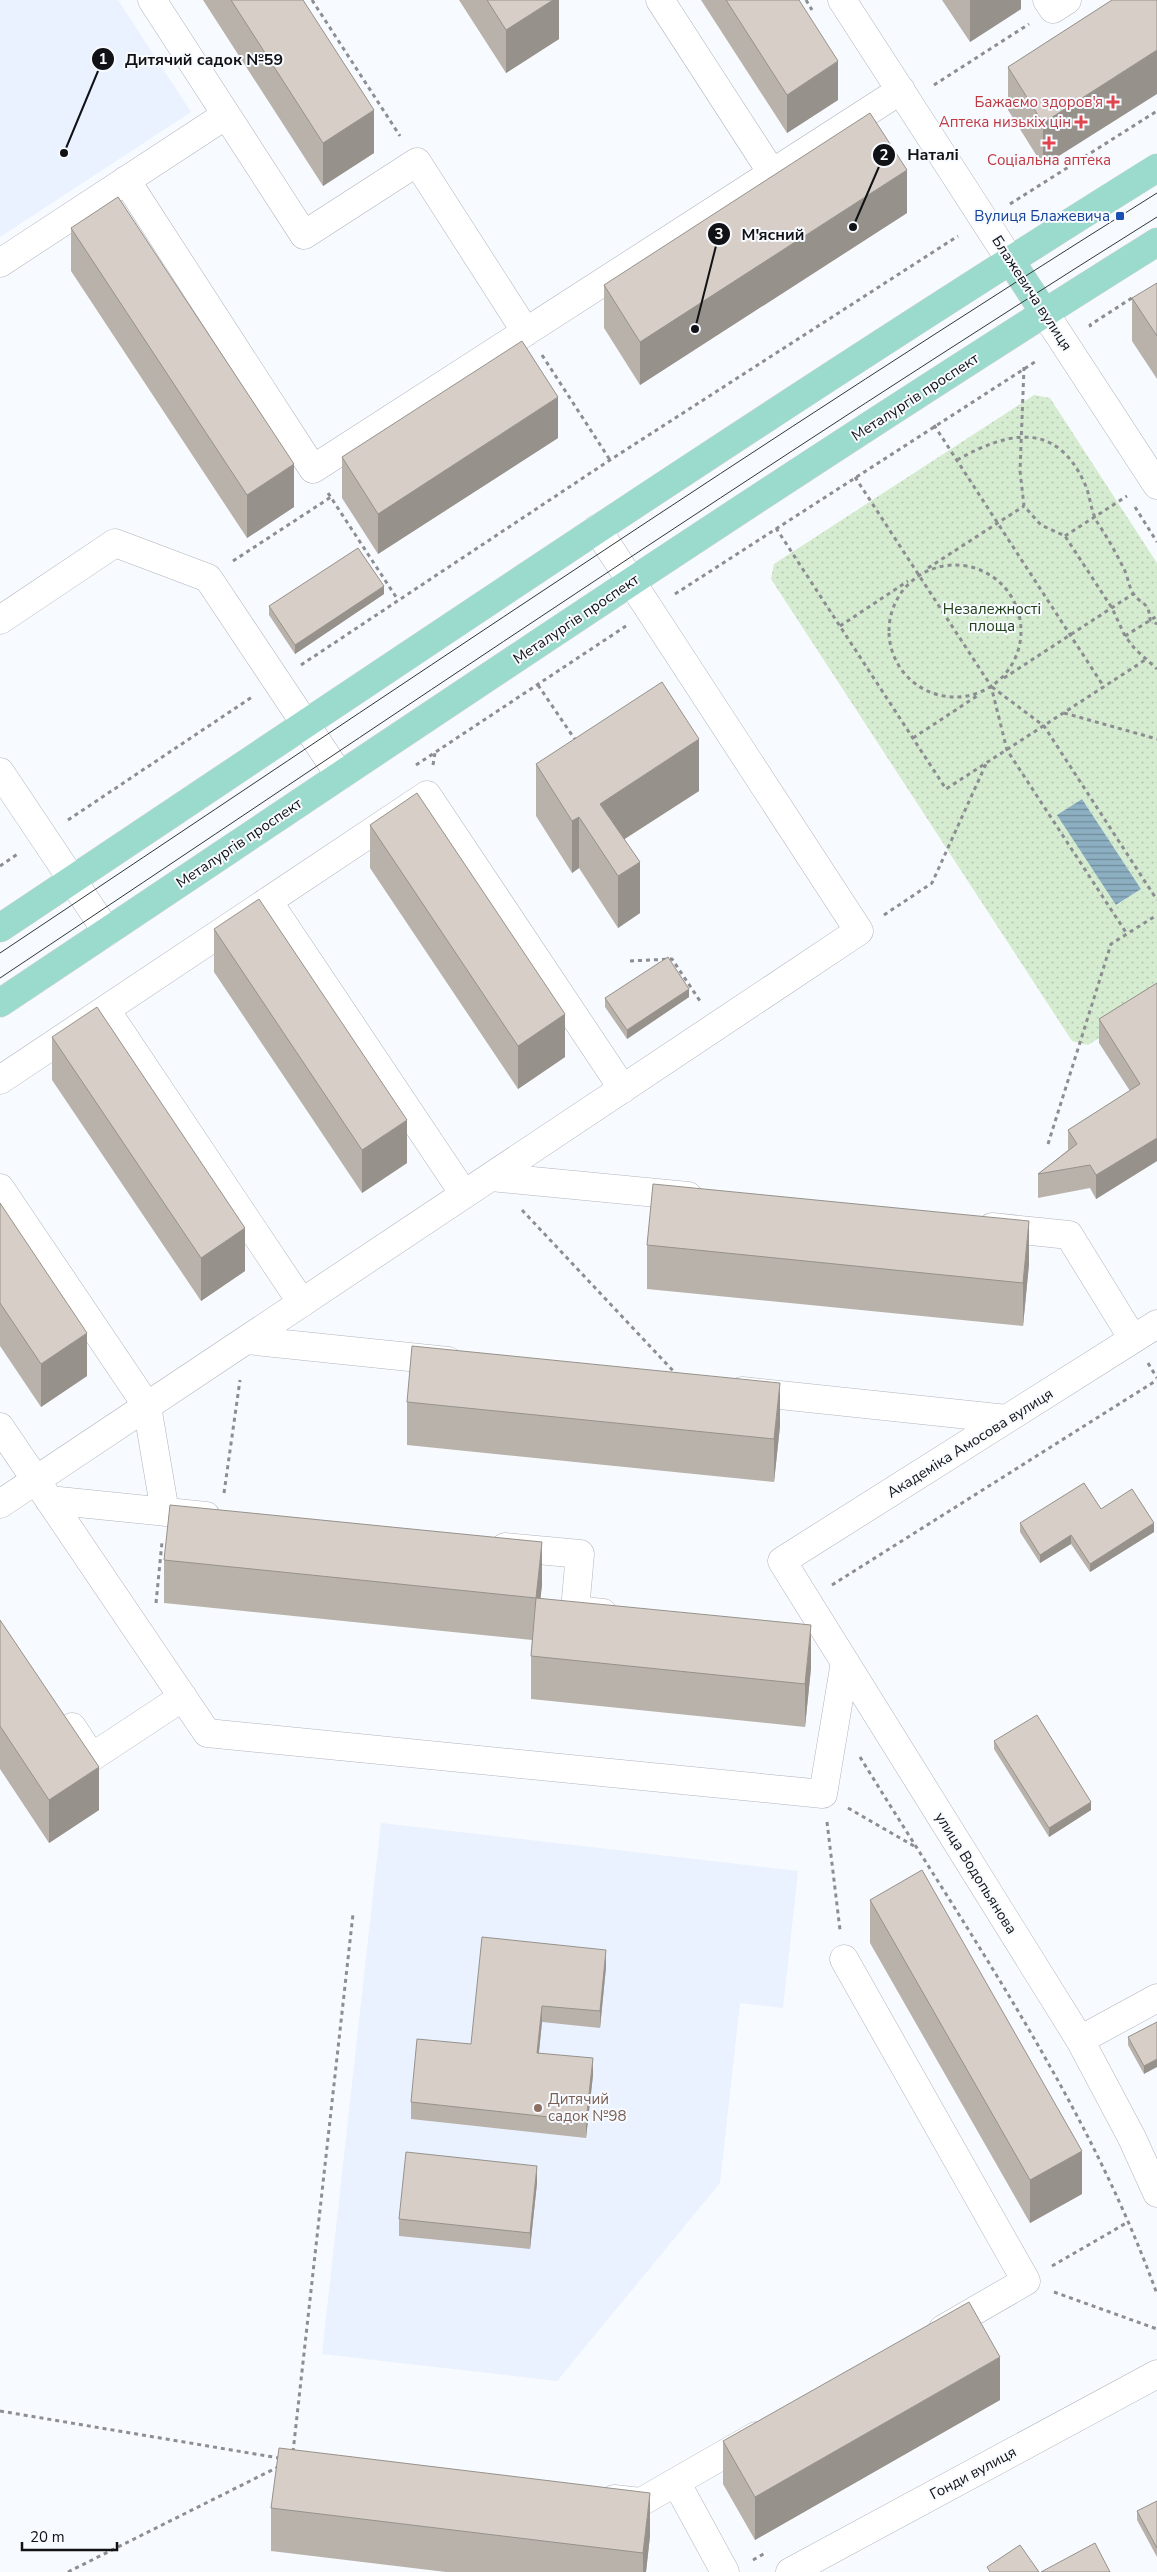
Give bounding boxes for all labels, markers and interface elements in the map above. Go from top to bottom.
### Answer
callout: Дитячий садок №59 [90,44,293,75]
text: 1 [98,49,108,69]
text: Дитячий садок №59 [125,49,283,71]
place label: Бажаємо здоров'я [974,92,1103,112]
marker: Бажаємо здоров'я [1107,96,1119,108]
place label: Аптека низькіх цін [939,112,1071,132]
marker: Аптека низькіх цін [1075,116,1087,128]
marker: Соціальна аптека [1043,137,1055,149]
callout: Наталі [872,139,968,170]
text: Наталі [907,144,959,166]
text: 2 [879,145,889,165]
place label: Соціальна аптека [987,150,1111,170]
place label: Вулиця Блажевича [974,206,1110,226]
marker: Вулиця Блажевича [1114,210,1126,222]
callout: М'ясний [707,219,814,250]
text: 3 [714,224,724,244]
text: М'ясний [742,224,804,246]
street label: Блажевича вулиця [987,231,1077,355]
street label: Металургів проспект [848,348,983,446]
street label: Металургів проспект [509,569,643,669]
park label: Незалежності площа [943,599,1041,636]
street label: Металургів проспект [172,793,306,893]
street label: Академіка Амосова вулиця [883,1384,1057,1502]
street label: улица Водопьянова [930,1808,1022,1938]
place label: Дитячий садок №98 [548,2089,626,2126]
marker: Дитячий садок №98 [532,2102,544,2114]
street label: Гонди вулиця [926,2442,1020,2504]
scale bar [22,2520,118,2552]
text: 20 m [30,2527,65,2547]

